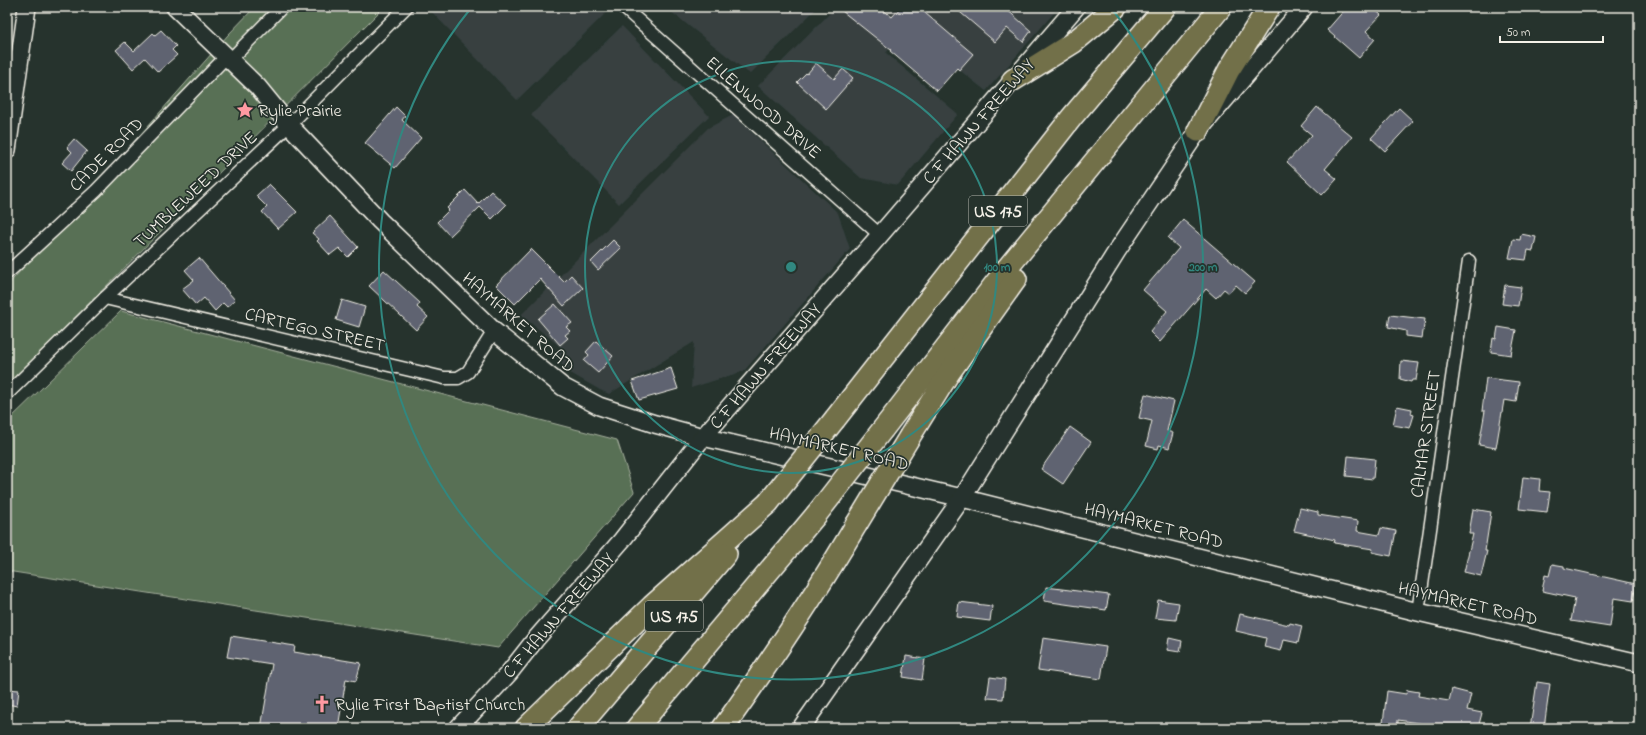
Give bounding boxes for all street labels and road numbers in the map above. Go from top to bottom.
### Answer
street label: ELLENWOOD DRIVE [699,51,826,166]
street label: C F HAWN FREEWAY [917,53,1042,191]
street label: CADE ROAD [64,112,150,198]
street label: TUMBLEWEED DRIVE [128,126,264,255]
road number: US 175 [969,196,1027,226]
street label: HAYMARKET ROAD [455,267,580,380]
street label: C F HAWN FREEWAY [704,298,829,436]
street label: CARTEGO STREET [242,302,387,360]
street label: CALMAR STREET [1405,369,1449,499]
street label: HAYMARKET ROAD [766,421,911,479]
street label: HAYMARKET ROAD [1081,497,1226,557]
street label: C F HAWN FREEWAY [497,547,622,685]
street label: HAYMARKET ROAD [1395,576,1540,634]
road number: US 175 [645,601,703,631]

